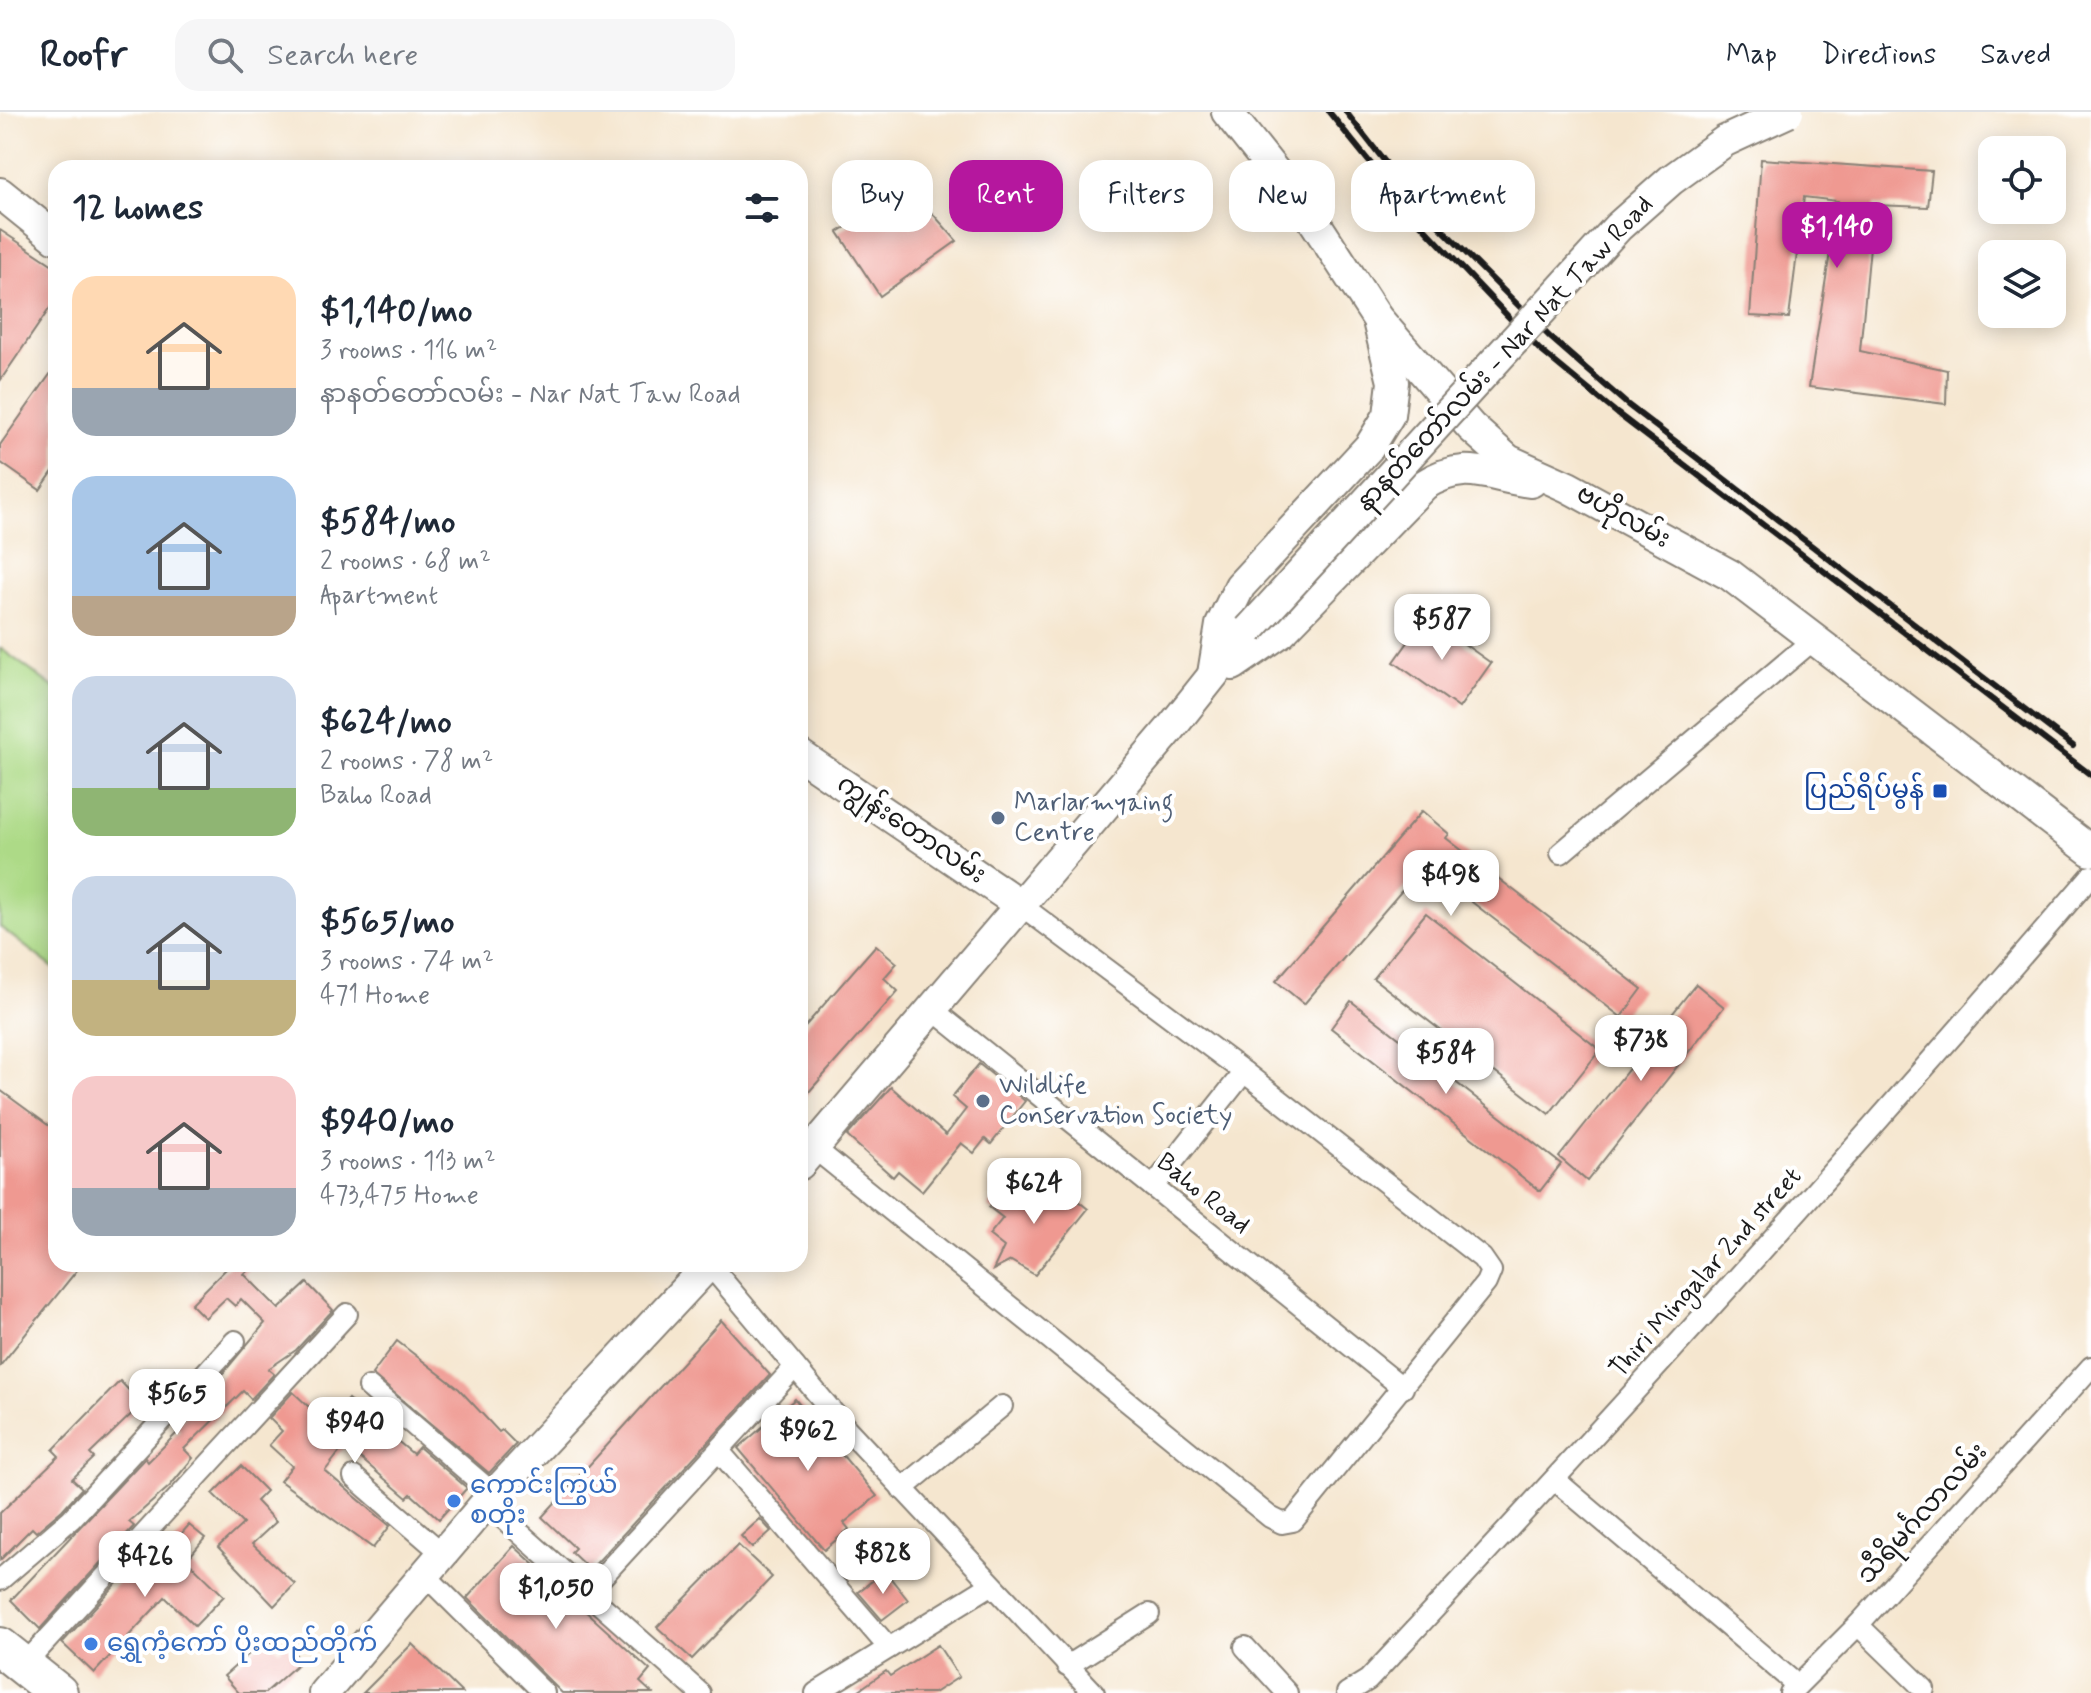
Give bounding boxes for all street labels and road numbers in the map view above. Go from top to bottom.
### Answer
street label: နာနတ်တော်လမ်း - Nar Nat Taw Road [1348,187,1662,521]
street label: ဗဟိုလမ်း [1569,475,1677,559]
street label: ကျွန်းတောလမ်း [828,766,993,896]
street label: Baho Road [1149,1146,1257,1242]
street label: Thiri Mingalar 2nd street [1602,1160,1811,1387]
street label: သီရိမင်္ဂလာလမ်း [1849,1435,1997,1593]

